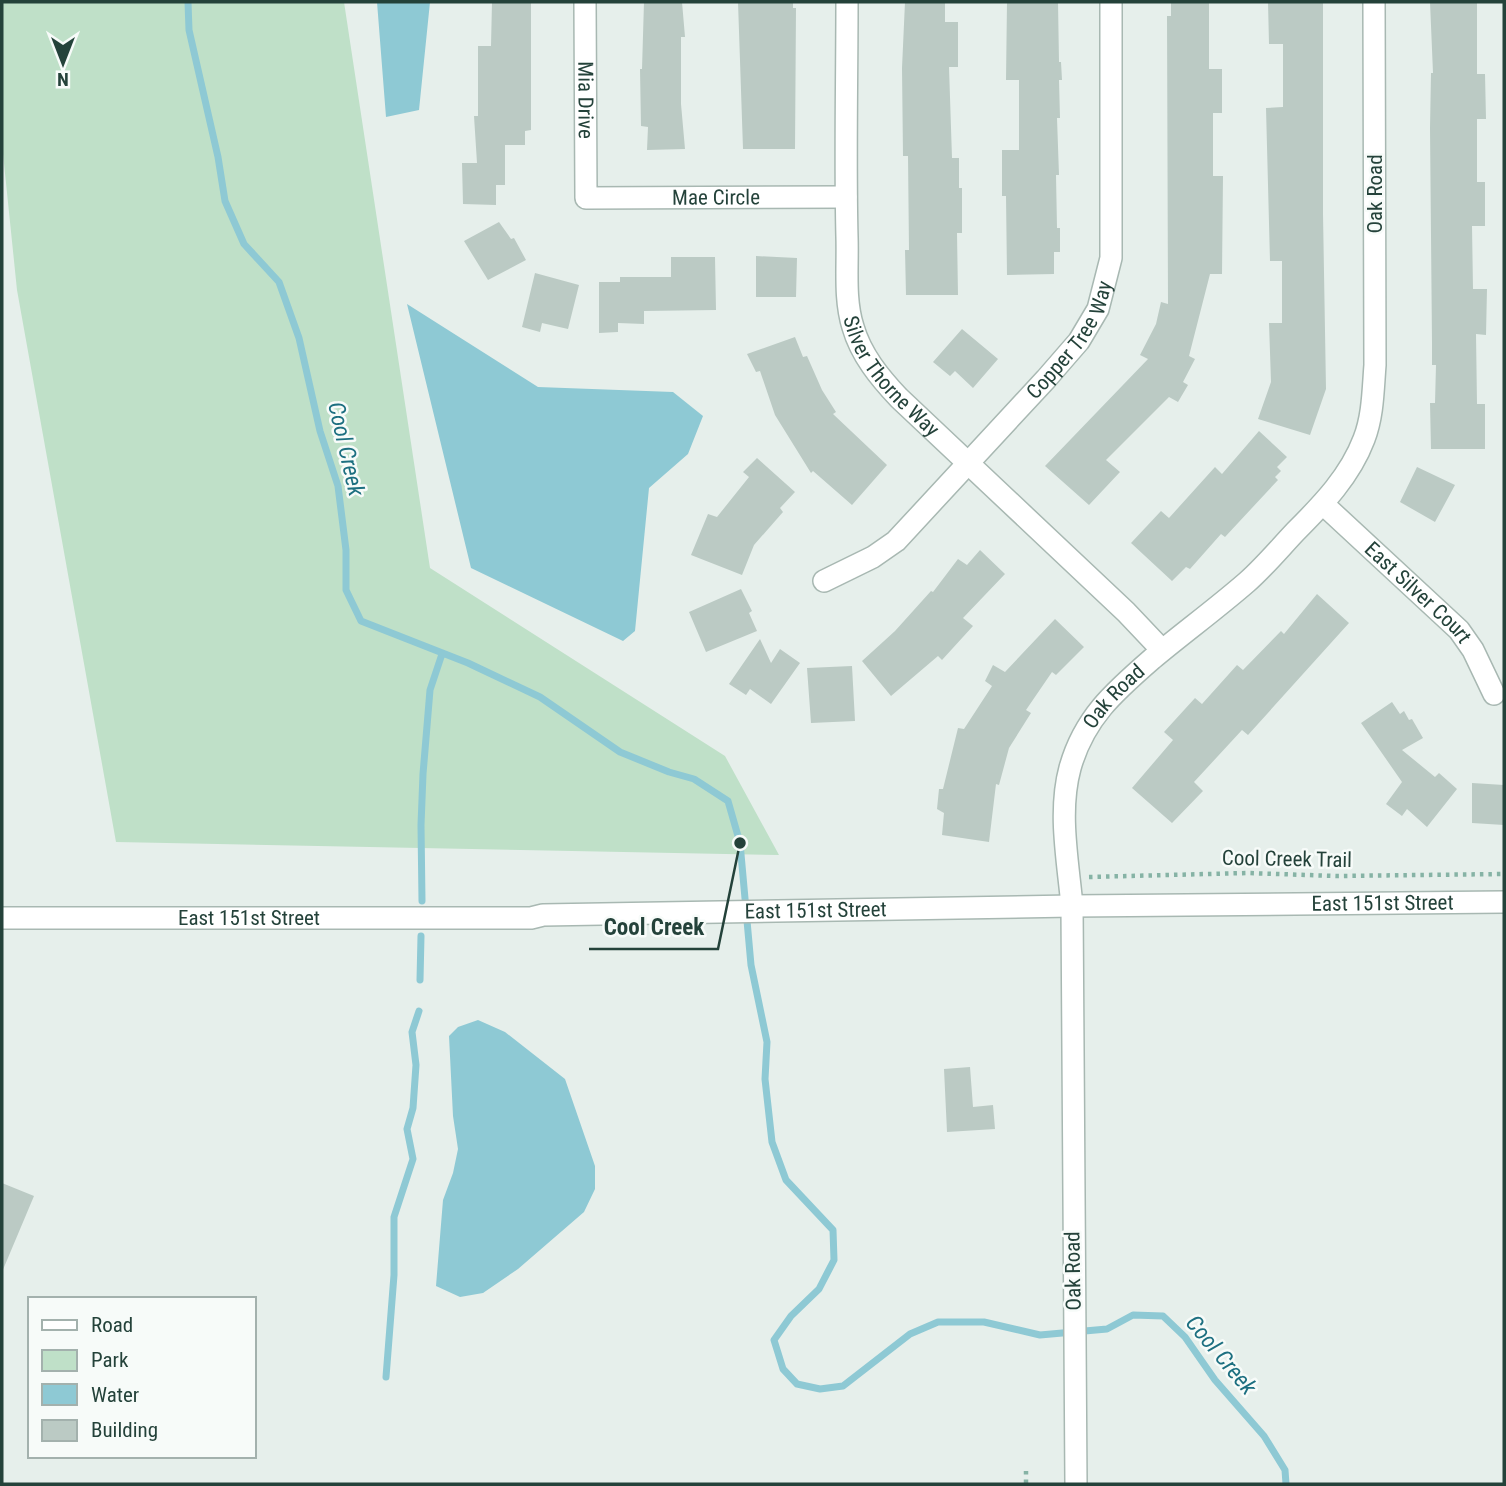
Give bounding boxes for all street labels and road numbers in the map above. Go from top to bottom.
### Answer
street label: Mia Drive [573,61,598,139]
street label: Oak Road [1363,154,1387,234]
street label: Mae Circle [672,185,760,210]
street label: Copper Tree Way [1022,278,1117,404]
street label: Silver Thorne Way [838,313,944,442]
street label: East Silver Court [1360,537,1476,648]
street label: Oak Road [1078,659,1149,733]
street label: Cool Creek Trail [1222,846,1352,872]
street label: East 151st Street [1311,890,1454,916]
street label: East 151st Street [744,897,887,924]
street label: East 151st Street [178,906,320,930]
street label: Oak Road [1060,1231,1086,1311]

